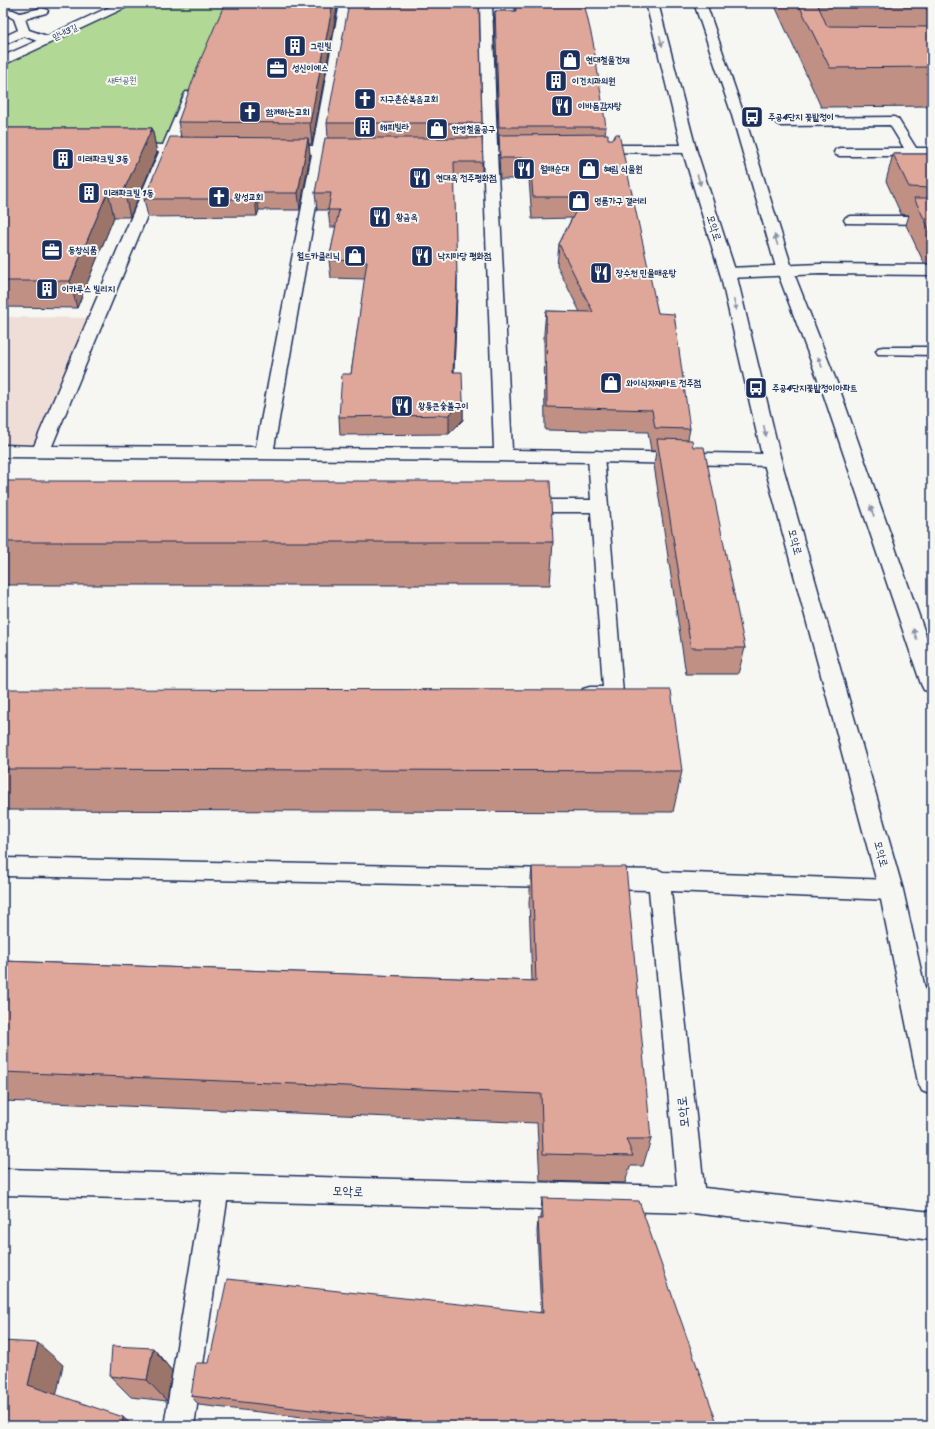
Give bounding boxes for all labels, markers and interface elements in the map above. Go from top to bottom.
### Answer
street label: 맏내3길 [50,19,81,45]
building icon: 그린빌 [282,33,308,59]
one-way arrow [659,35,665,47]
place label: 그린빌 [310,38,332,54]
shop icon: 현대철물건재 [557,47,583,73]
place label: 현대철물건재 [585,52,629,68]
office icon: 성신이에스 [264,55,290,81]
place label: 성신이에스 [292,60,328,76]
building icon: 이건치과의원 [543,68,569,94]
park label: 새터공원 [107,72,136,88]
place label: 이건치과의원 [572,73,615,89]
church icon: 지구촌순복음교회 [352,86,378,112]
place label: 지구촌순복음교회 [380,91,438,107]
restaurant icon: 이바돔감자탕 [549,93,575,119]
place label: 이바돔감자탕 [578,98,622,114]
church icon: 함께하는교회 [237,99,263,125]
place label: 함께하는교회 [265,104,309,120]
bus stop icon: 주공4단지 꽃밭정이 [739,104,765,130]
place label: 주공4단지 꽃밭정이 [768,109,834,125]
building icon: 해피빌라 [352,114,378,140]
shop icon: 한영철물공구 [424,116,450,142]
place label: 해피빌라 [380,119,410,135]
place label: 한영철물공구 [451,121,495,137]
building icon: 미래파크빌 3동 [50,146,76,172]
place label: 미래파크빌 3동 [78,151,129,167]
restaurant icon: 월매순대 [511,156,537,182]
shop icon: 혜림 식물원 [576,156,602,182]
place label: 월매순대 [540,161,569,177]
place label: 혜림 식물원 [604,161,643,177]
restaurant icon: 현대옥 전주평화점 [407,165,433,191]
place label: 현대옥 전주평화점 [435,170,497,186]
one-way arrow [696,174,702,186]
building icon: 미래파크빌 1동 [76,180,102,206]
church icon: 왕성교회 [206,184,232,210]
place label: 미래파크빌 1동 [104,185,154,201]
shop icon: 명품가구 갤러리 [566,188,592,214]
place label: 왕성교회 [234,189,263,205]
place label: 명품가구 갤러리 [594,193,647,209]
restaurant icon: 황금옥 [367,204,393,230]
place label: 황금옥 [396,209,418,225]
street label: 모악로 [701,213,727,244]
one-way arrow [773,233,779,245]
office icon: 동창식품 [39,237,65,263]
place label: 동창식품 [68,242,98,258]
shop icon: 월드카클리닉 [342,243,368,269]
restaurant icon: 낙지마당 평화점 [409,243,435,269]
place label: 월드카클리닉 [297,248,340,264]
place label: 낙지마당 평화점 [438,248,492,264]
restaurant icon: 장수천 민물매운탕 [588,260,614,286]
place label: 장수천 민물매운탕 [615,265,677,281]
building icon: 이카루스 빌리지 [34,276,60,302]
place label: 이카루스 빌리지 [62,281,115,297]
one-way arrow [732,299,738,311]
one-way arrow [816,356,822,368]
shop icon: 와이식자재마트 전주점 [598,370,624,396]
place label: 와이식자재마트 전주점 [626,375,702,391]
bus stop icon: 주공4단지꽃밭정이아파트 [743,375,769,401]
place label: 주공4단지꽃밭정이아파트 [772,380,858,396]
restaurant icon: 왕통큰숯불구이 [389,393,415,419]
place label: 왕통큰숯불구이 [418,398,469,414]
one-way arrow [763,425,769,437]
one-way arrow [869,505,875,517]
street label: 모악로 [782,527,808,557]
one-way arrow [911,628,917,640]
street label: 모악로 [868,839,894,869]
street label: 모악로 [670,1095,696,1129]
street label: 모악로 [332,1179,364,1203]

